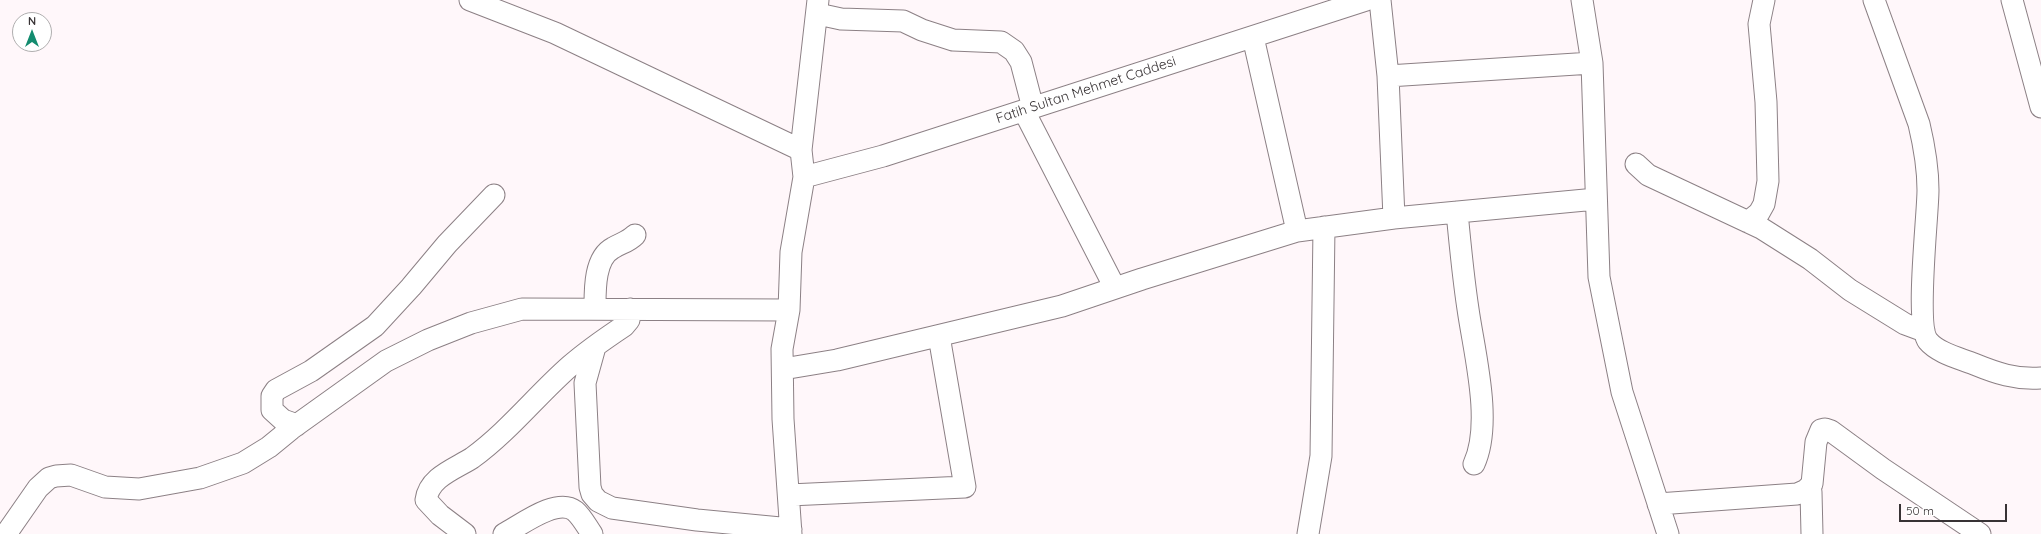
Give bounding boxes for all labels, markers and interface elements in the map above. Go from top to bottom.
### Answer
north arrow [12,12,52,52]
text: N [28,14,36,28]
street label: Fatih Sultan Mehmet Caddesi [994,53,1178,127]
scale bar [1901,496,2009,522]
text: 50 m [1906,503,1934,518]

